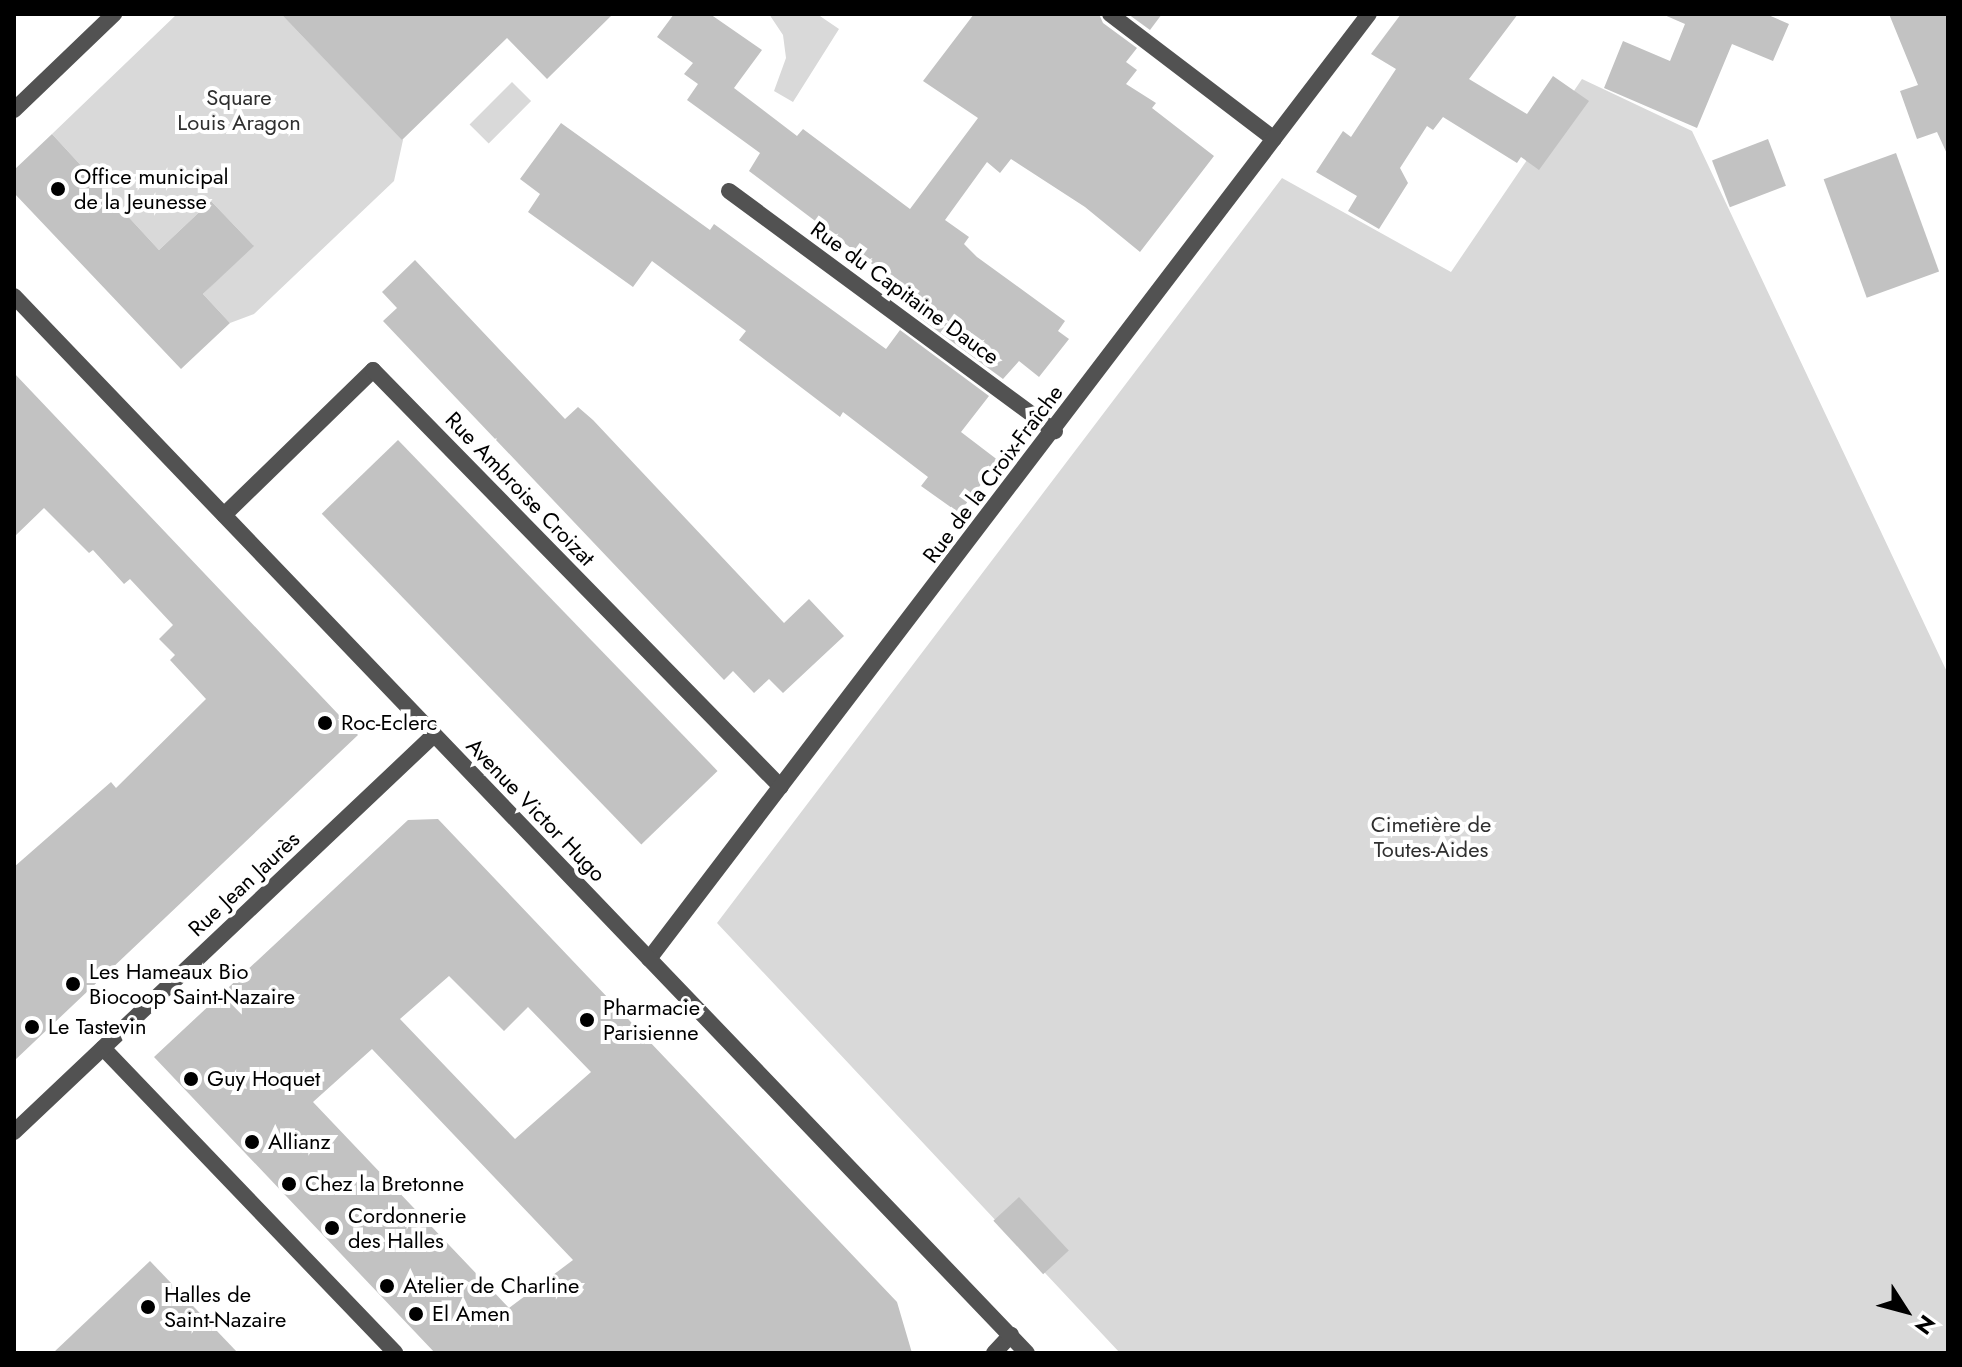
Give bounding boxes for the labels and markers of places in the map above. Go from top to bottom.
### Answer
place label: Office municipal de la Jeunesse [74,163,229,214]
marker: Office municipal de la Jeunesse [49,180,67,198]
place label: Roc-Eclerc [341,710,437,736]
marker: Roc-Eclerc [316,714,334,732]
place label: Les Hameaux Bio Biocoop Saint-Nazaire [89,958,295,1010]
marker: Les Hameaux Bio Biocoop Saint-Nazaire [64,975,82,993]
place label: Pharmacie Parisienne [603,994,700,1046]
marker: Pharmacie Parisienne [578,1011,596,1029]
place label: Le Tastevin [48,1014,147,1040]
marker: Le Tastevin [23,1018,41,1036]
place label: Guy Hoquet [207,1066,320,1092]
marker: Guy Hoquet [182,1070,200,1088]
place label: Allianz [268,1129,331,1155]
marker: Allianz [243,1133,261,1151]
place label: Chez la Bretonne [305,1171,464,1197]
marker: Chez la Bretonne [280,1175,298,1193]
place label: Cordonnerie des Halles [348,1202,466,1254]
marker: Cordonnerie des Halles [323,1219,341,1237]
place label: Atelier de Charline [403,1273,579,1299]
marker: Atelier de Charline [378,1277,396,1295]
place label: Halles de Saint-Nazaire [164,1281,286,1332]
marker: Halles de Saint-Nazaire [139,1298,157,1316]
place label: El Amen [432,1301,510,1327]
marker: El Amen [407,1305,425,1323]

